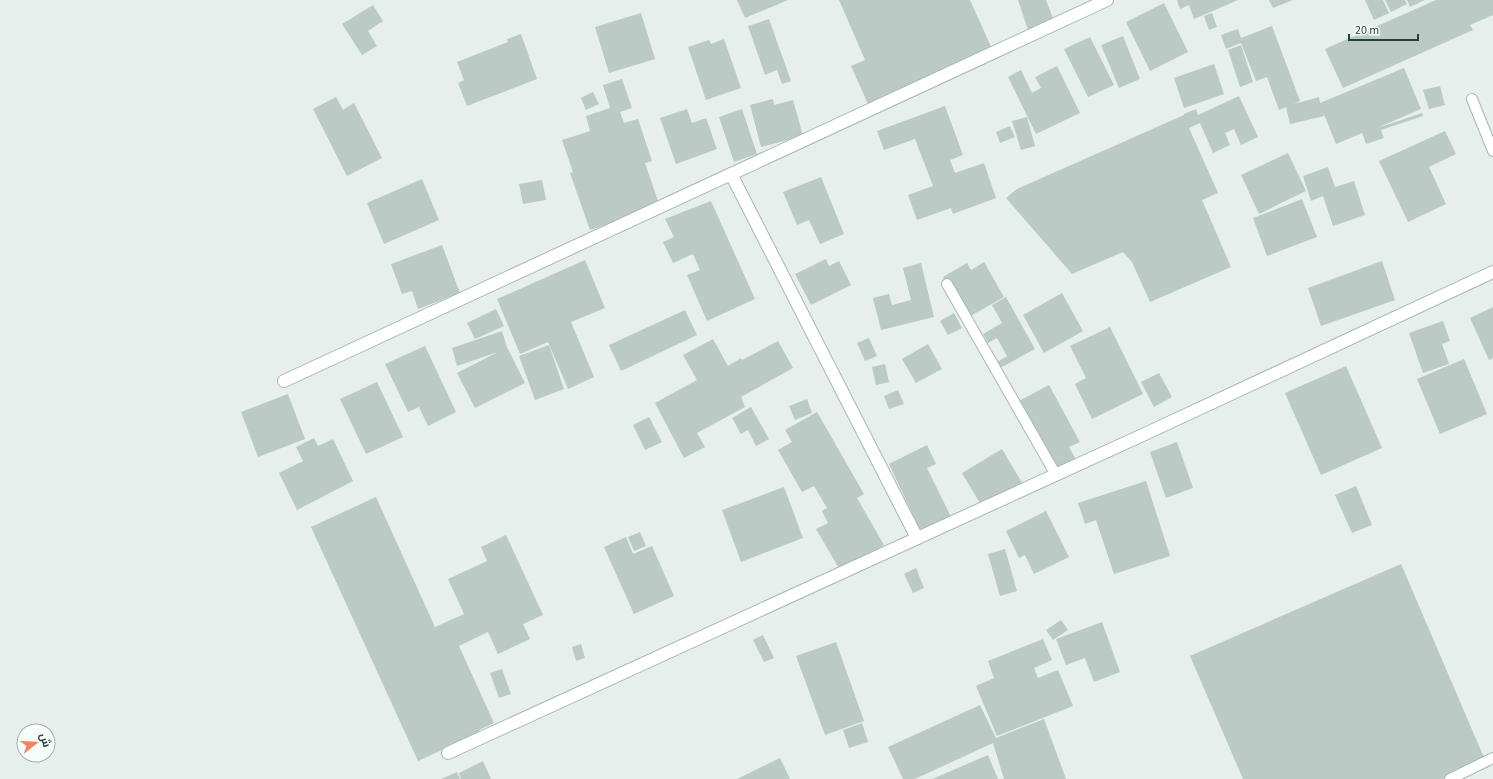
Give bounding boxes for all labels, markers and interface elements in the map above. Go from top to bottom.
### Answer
scale bar [1349,16,1418,42]
text: 20 m [1355,22,1379,39]
north arrow [16,723,56,763]
text: ش [36,731,54,749]

